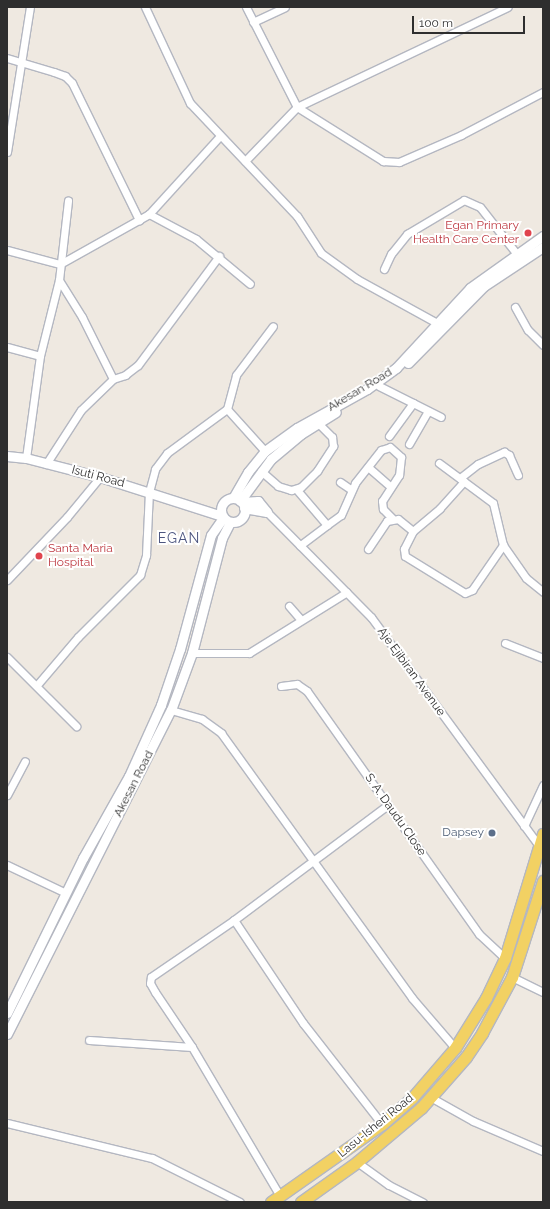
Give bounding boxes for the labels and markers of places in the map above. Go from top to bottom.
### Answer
place label: Egan Primary Health Care Center [413,219,519,247]
marker: Egan Primary Health Care Center [522,227,534,239]
place label: Santa Maria Hospital [48,542,113,570]
marker: Santa Maria Hospital [33,550,45,562]
place label: Dapsey [442,826,484,840]
marker: Dapsey [487,828,497,838]

